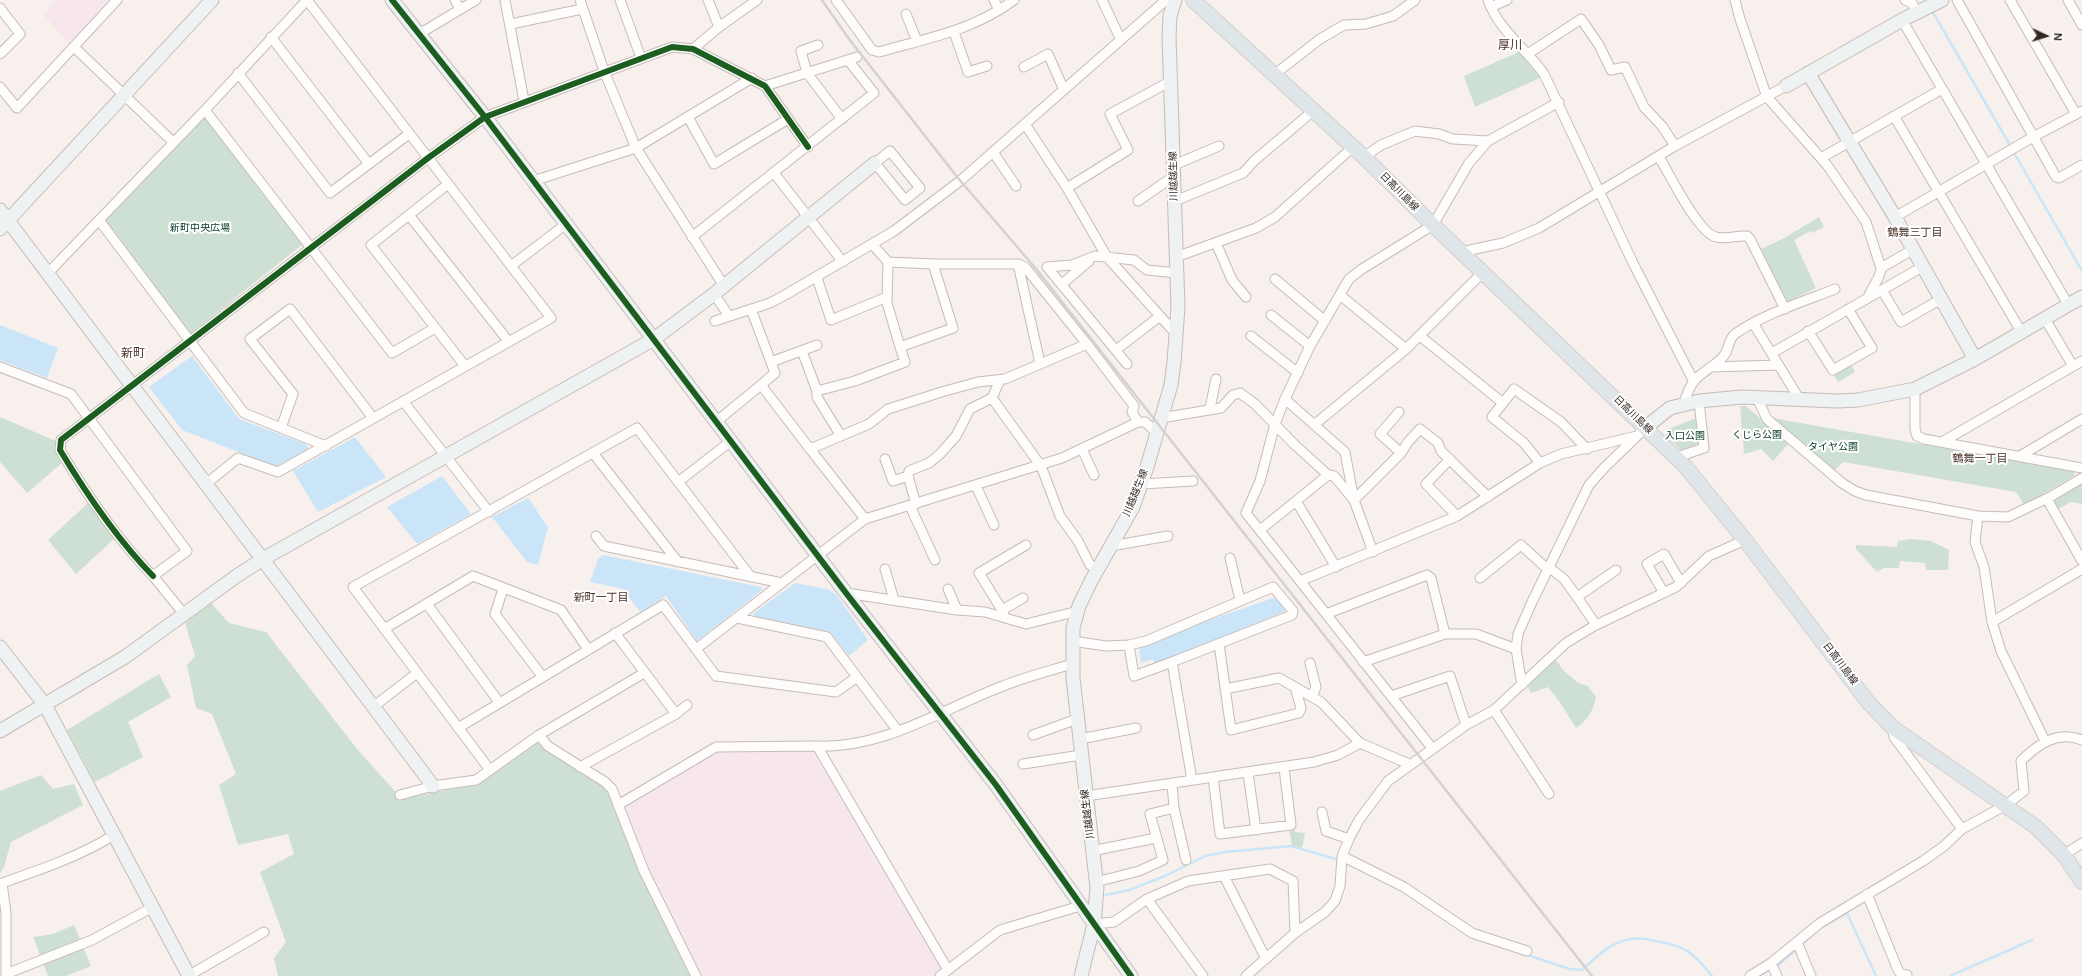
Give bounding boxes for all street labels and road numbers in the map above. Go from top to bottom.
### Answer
street label: 川越越生線 [1168,151,1180,201]
street label: 日高川島線 [1377,170,1421,214]
street label: 日高川島線 [1611,393,1655,437]
street label: 川越越生線 [1121,468,1151,518]
street label: 日高川島線 [1820,640,1860,688]
street label: 川越越生線 [1079,788,1097,840]

